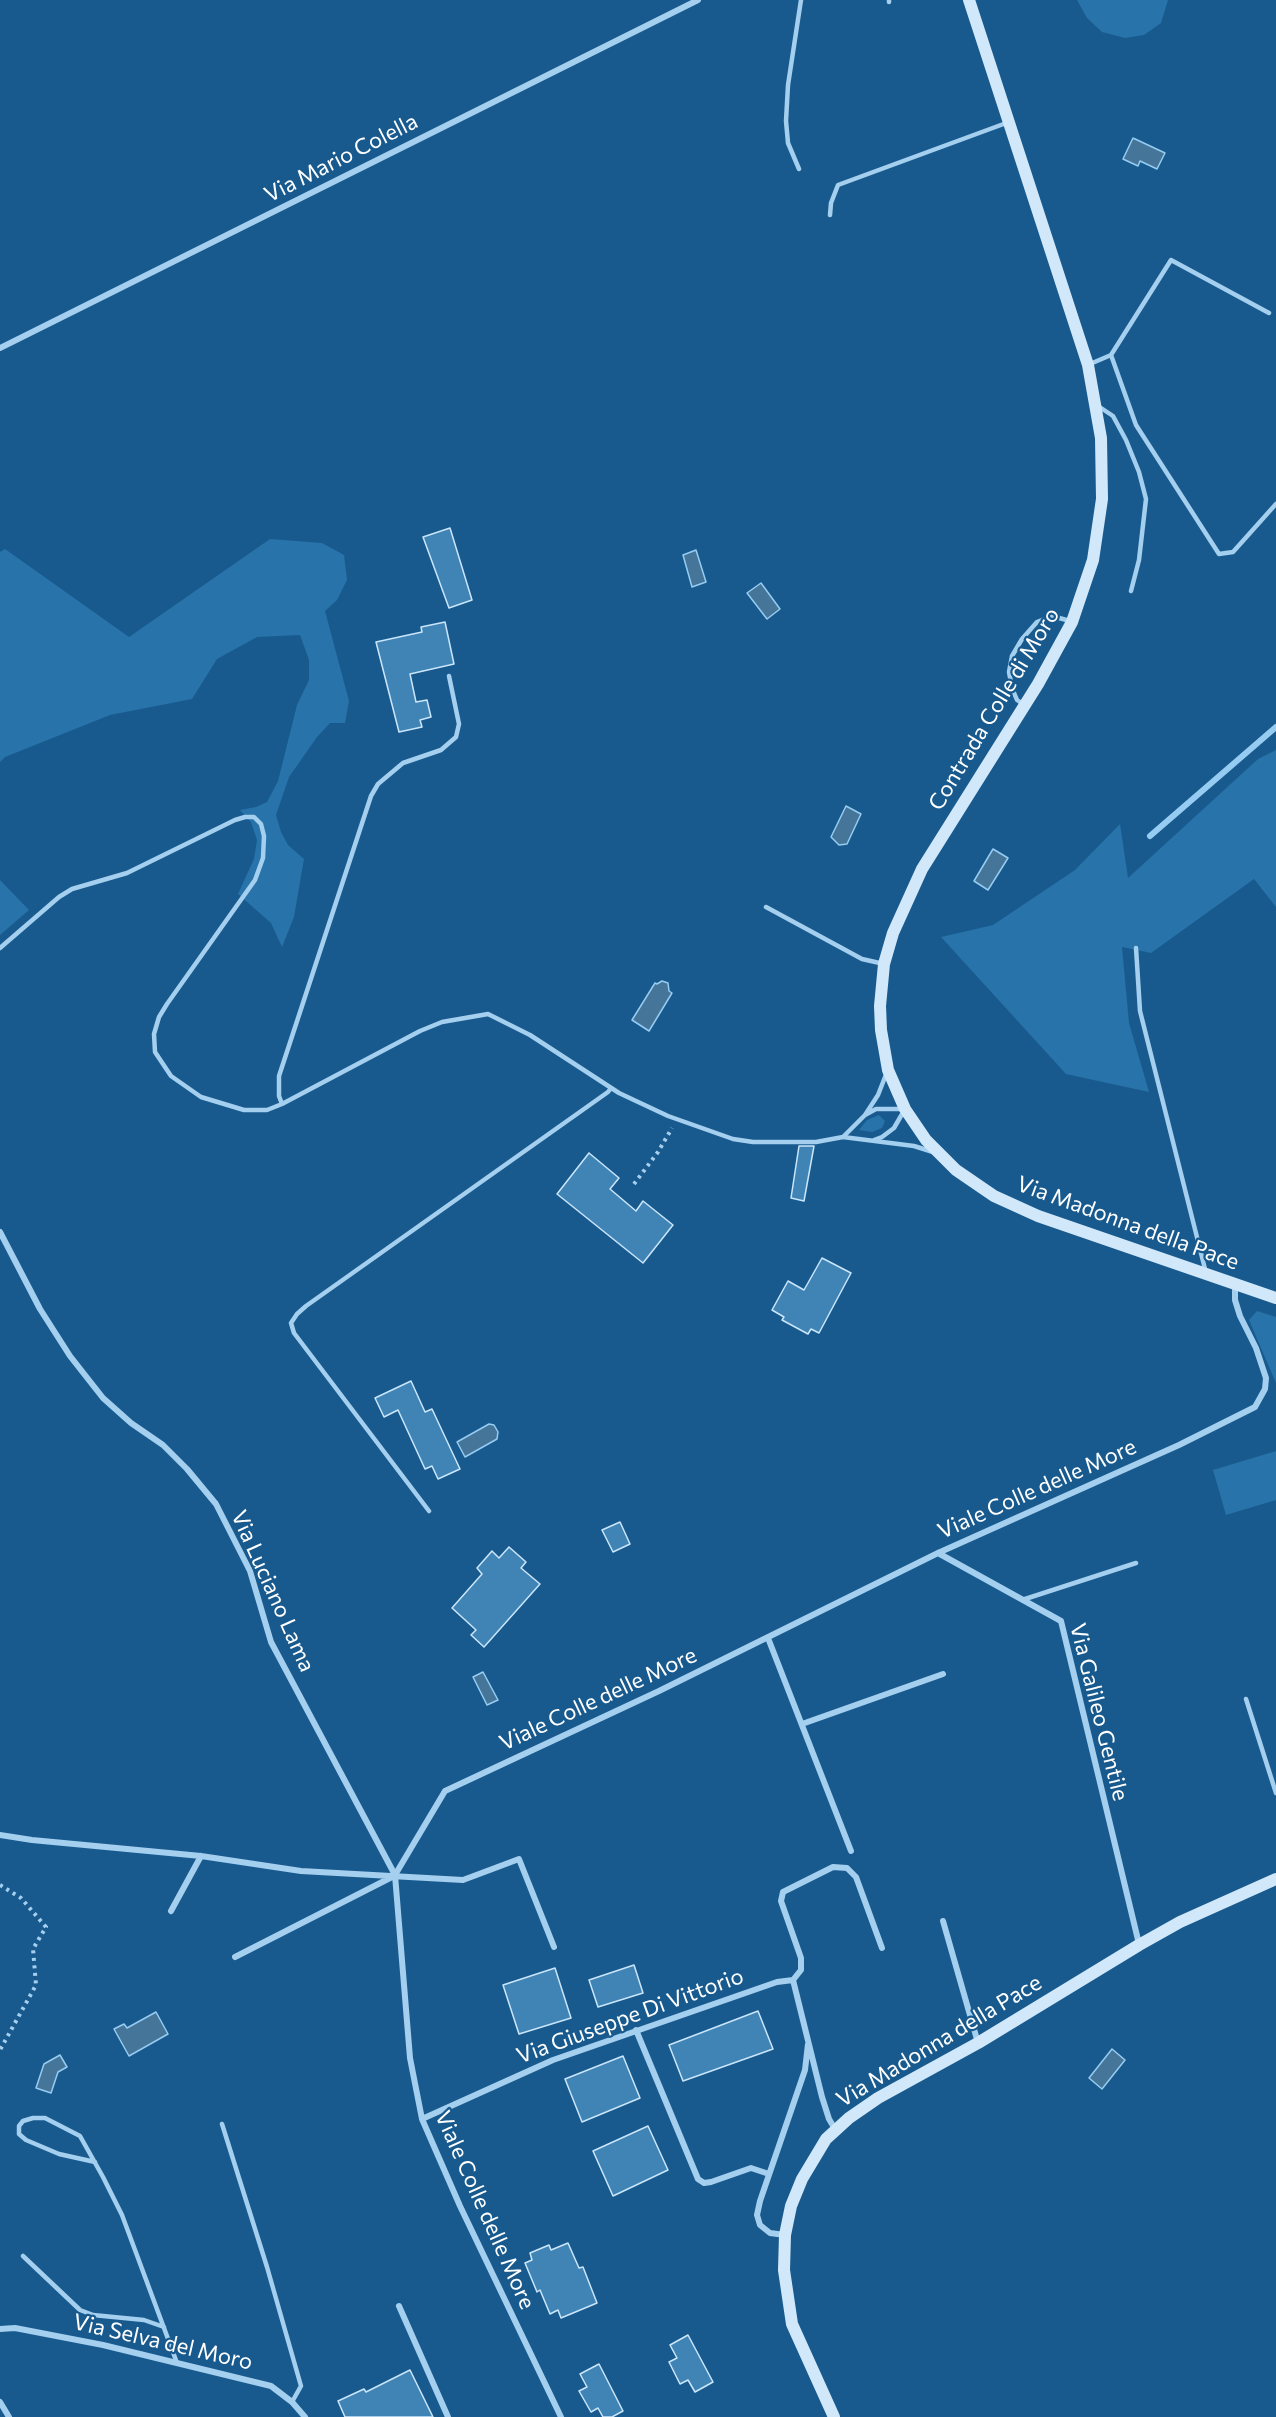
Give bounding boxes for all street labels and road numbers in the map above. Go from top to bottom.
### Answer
street label: Via Mario Colella [260,108,422,208]
street label: Contrada Colle di Moro [923,603,1065,815]
street label: Via Madonna della Pace [1013,1170,1243,1276]
street label: Viale Colle delle More [934,1433,1140,1545]
street label: Via Luciano Lama [226,1506,320,1676]
street label: Via Galileo Gentile [1064,1620,1134,1804]
street label: Viale Colle delle More [495,1642,701,1756]
street label: Via Giuseppe Di Vittorio [513,1963,747,2069]
street label: Via Madonna della Pace [832,1969,1046,2113]
street label: Viale Colle delle More [429,2107,541,2313]
street label: Via Selva del Moro [71,2309,255,2375]

